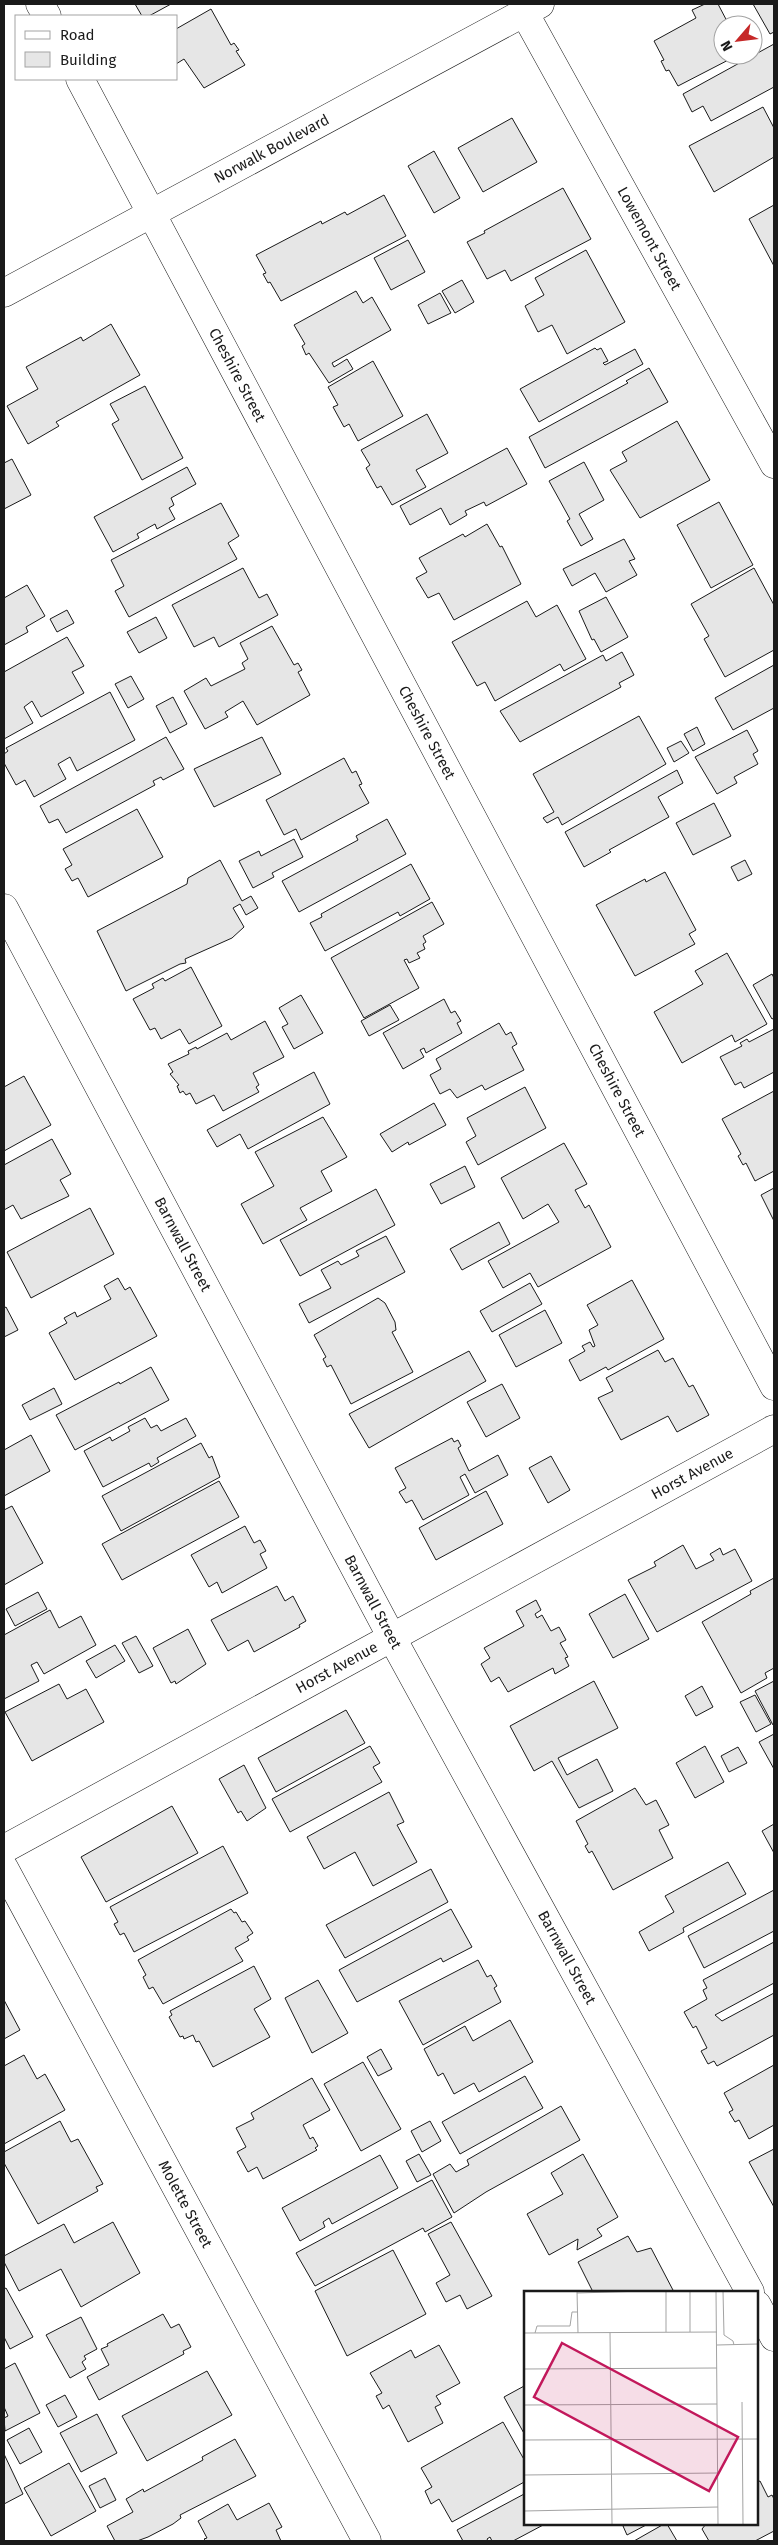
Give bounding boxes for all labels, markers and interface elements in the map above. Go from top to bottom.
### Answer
legend [15,15,178,80]
north arrow [713,15,763,65]
text: Road [60,26,95,44]
text: N [717,38,737,54]
text: Building [60,51,116,69]
street label: Norwalk Boulevard [211,110,332,187]
street label: Lowemont Street [614,184,685,294]
street label: Cheshire Street [205,325,270,425]
street label: Cheshire Street [395,683,460,783]
street label: Cheshire Street [585,1040,649,1141]
street label: Barnwall Street [150,1194,215,1295]
street label: Horst Avenue [648,1444,736,1503]
street label: Barnwall Street [341,1552,406,1653]
street label: Horst Avenue [293,1638,381,1697]
street label: Barnwall Street [534,1908,600,2008]
street label: Molette Street [155,2157,216,2251]
inset map [524,2291,758,2525]

